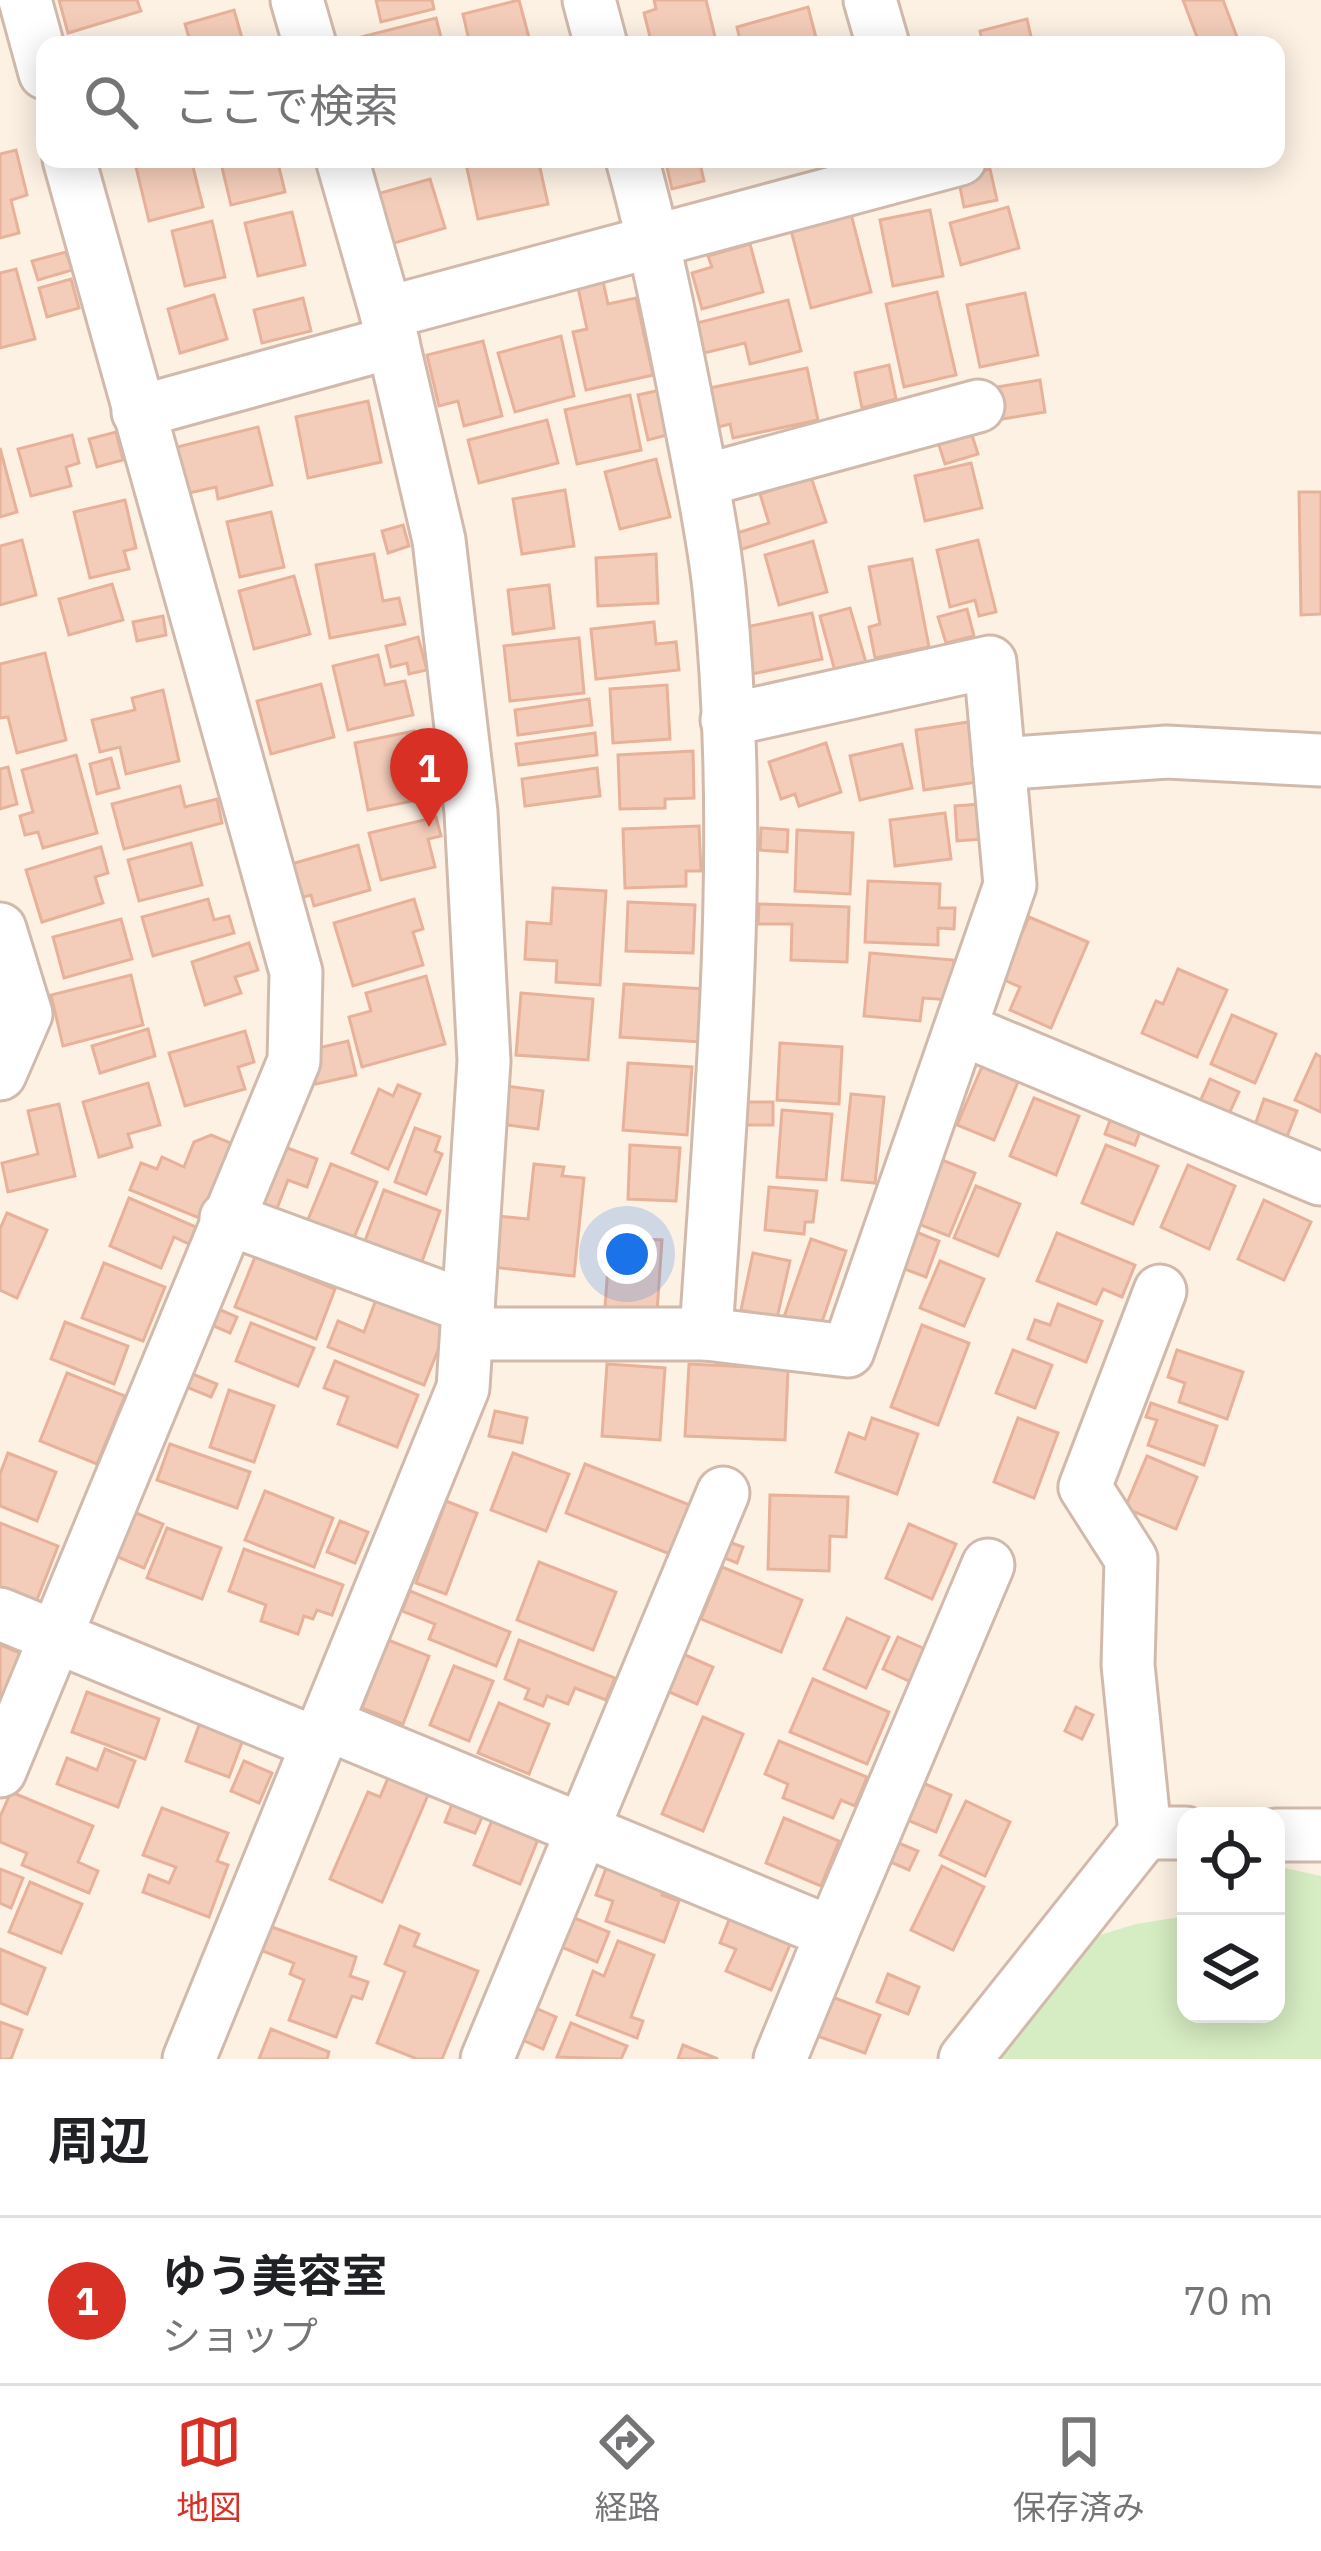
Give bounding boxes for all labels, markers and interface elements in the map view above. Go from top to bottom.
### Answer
search box [36,36,1285,168]
icon: search [78,69,144,135]
text: ここで検索 [174,76,399,134]
pin: 1 [390,728,468,827]
your location [597,1224,657,1284]
map controls [1177,1807,1285,2023]
button: locate [1177,1807,1285,1915]
button: layers [1177,1915,1285,2023]
text: 周辺 [48,2107,150,2173]
text: ゆう美容室 [162,2246,387,2304]
text: 1 [75,2275,99,2326]
text: 70 m [1183,2275,1273,2326]
text: ショップ [162,2310,318,2361]
tab: 地図 [176,2409,242,2529]
tab: 経路 [594,2409,660,2529]
tab: 保存済み [1013,2409,1145,2529]

